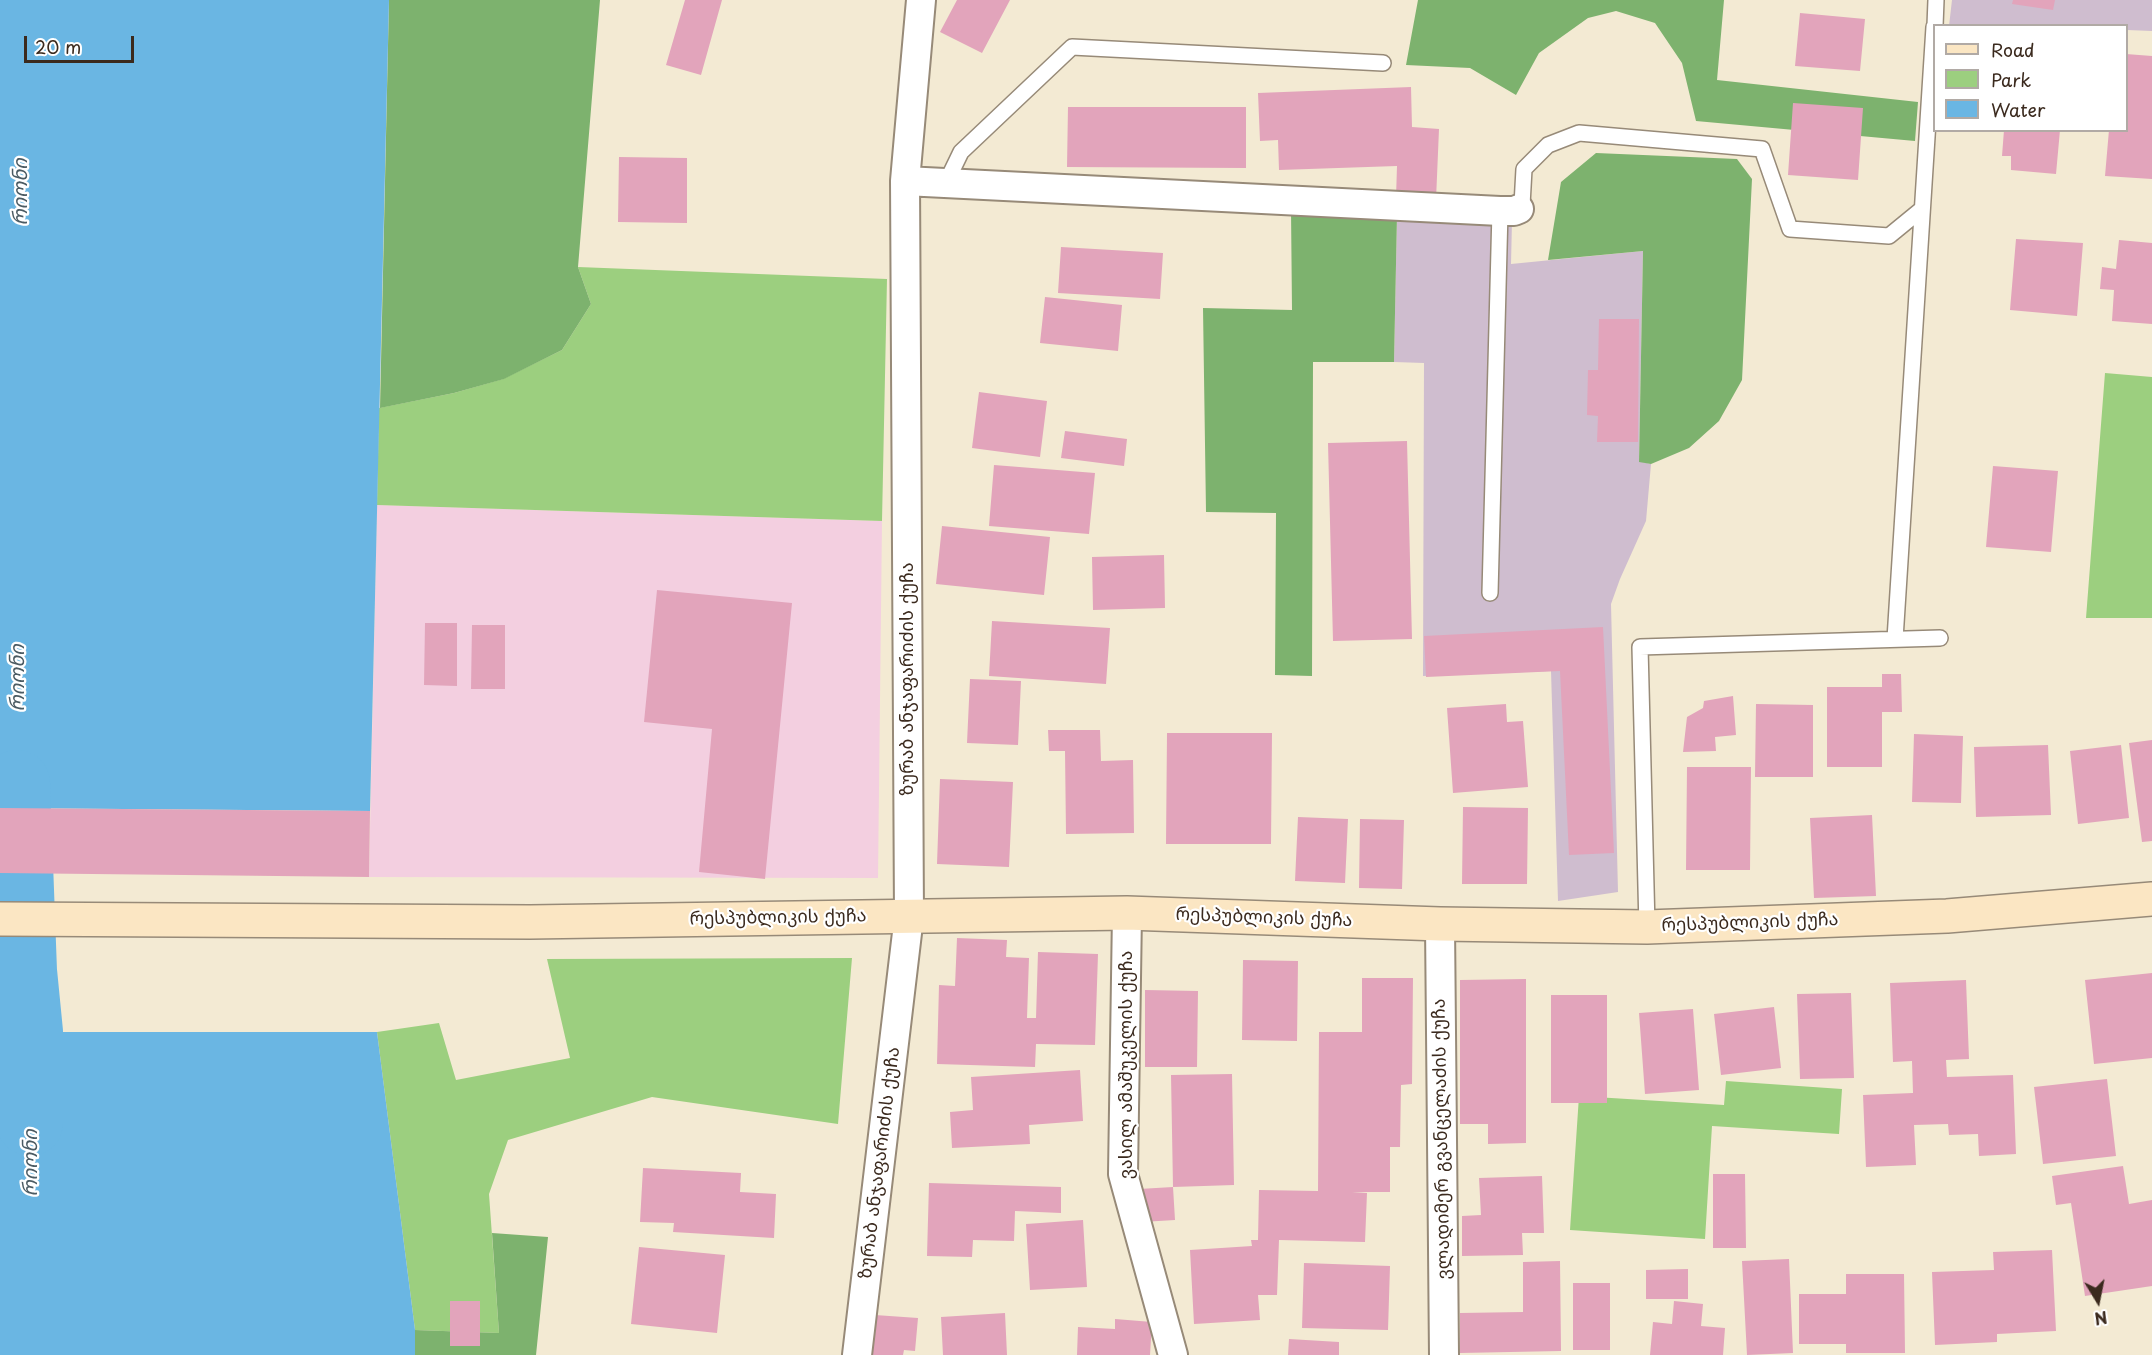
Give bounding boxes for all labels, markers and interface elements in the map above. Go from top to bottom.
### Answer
scale bar [27,24,136,62]
legend [1933,24,2128,132]
text: 20 m [35,33,81,60]
text: Road [1991,36,2035,63]
text: Park [1991,66,2031,93]
text: Water [1991,96,2045,123]
water label: რიონი [9,158,33,226]
street label: ზურაბ ანჯაფარიძის ქუჩა [897,562,919,796]
water label: რიონი [6,644,30,712]
street label: რესპუბლიკის ქუჩა [1175,904,1353,932]
street label: რესპუბლიკის ქუჩა [689,906,867,930]
street label: რესპუბლიკის ქუჩა [1661,909,1839,937]
street label: ვასილ ამაშუკელის ქუჩა [1116,951,1138,1179]
street label: ვლადიმერ გვანცელაძის ქუჩა [1429,998,1455,1280]
street label: ზურაბ ანჯაფარიძის ქუჩა [855,1046,905,1280]
water label: რიონი [19,1129,43,1197]
north arrow [2068,1271,2128,1331]
text: N [2093,1306,2109,1332]

